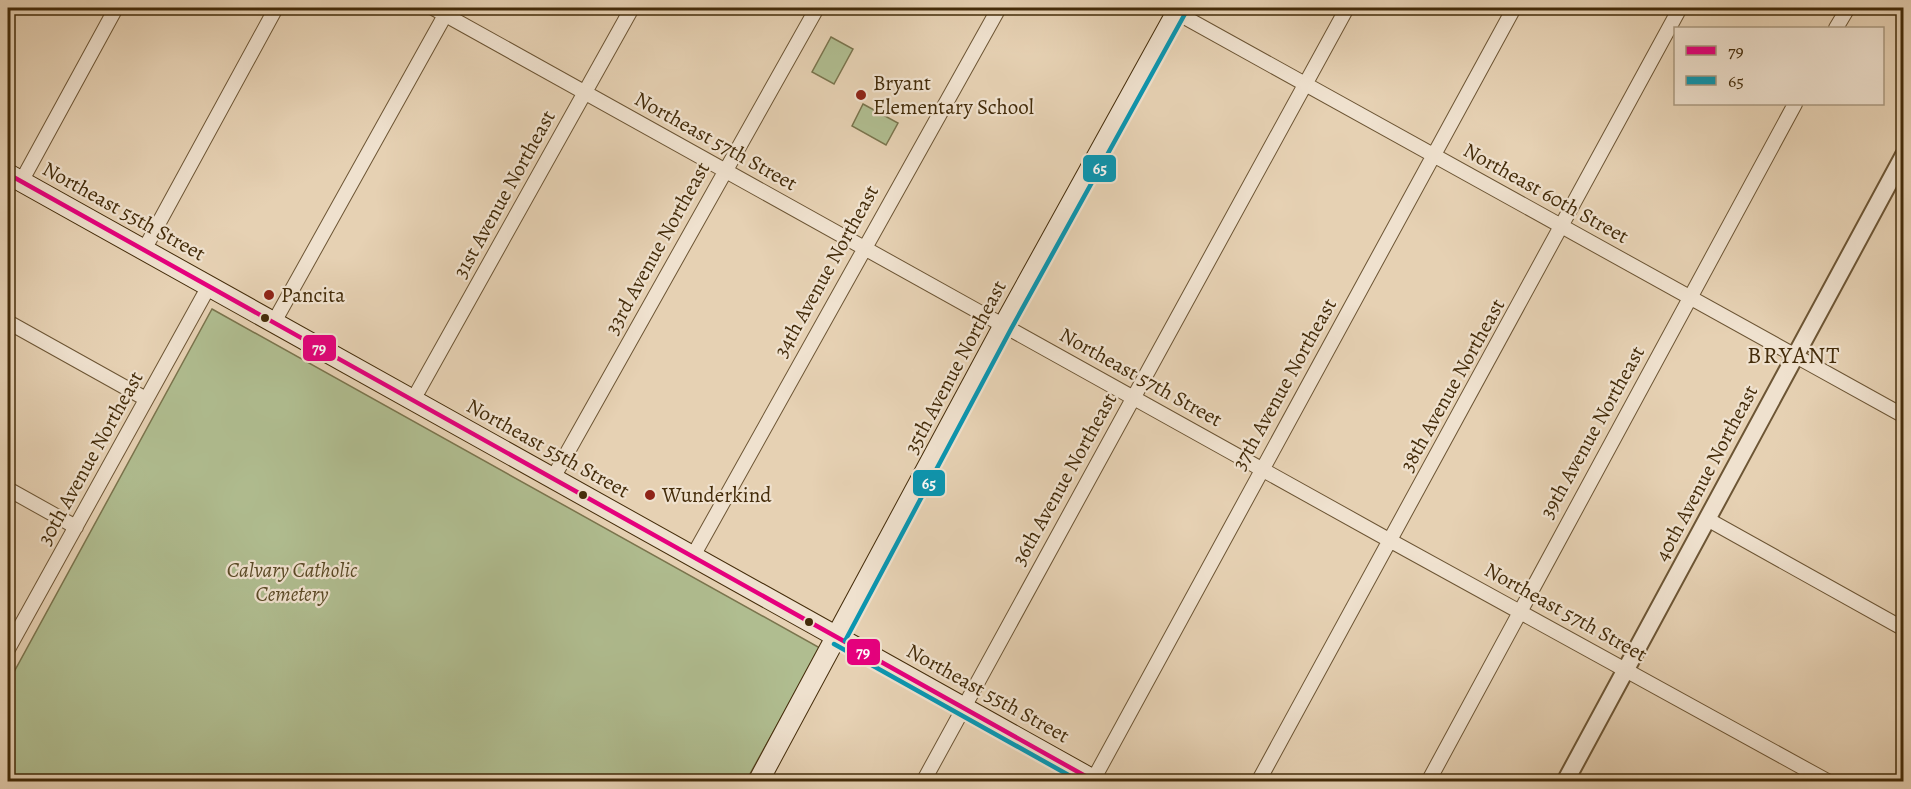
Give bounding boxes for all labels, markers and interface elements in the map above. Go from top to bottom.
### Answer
legend [1674,27,1884,105]
text: 79 [1728,39,1744,63]
place label: Bryant Elementary School [873,69,1034,121]
text: 65 [1728,69,1744,93]
street label: Northeast 57th Street [630,85,802,197]
marker: Bryant Elementary School [854,88,868,102]
street label: 31st Avenue Northeast [446,105,562,283]
street label: Northeast 60th Street [1458,136,1634,250]
line badge: 65 [1082,154,1117,183]
street label: Northeast 55th Street [38,155,210,267]
street label: 33rd Avenue Northeast [598,157,716,339]
text: 65 [1093,158,1107,180]
street label: 34th Avenue Northeast [767,180,885,362]
street label: 35th Avenue Northeast [897,275,1013,459]
place label: Pancita [281,281,345,309]
marker: Pancita [262,288,276,302]
street label: 37th Avenue Northeast [1225,293,1343,475]
street label: 38th Avenue Northeast [1393,293,1511,477]
unlabelled marker [259,312,271,324]
street label: Northeast 57th Street [1055,321,1227,433]
line badge: 79 [302,334,337,362]
text: 79 [312,338,326,360]
district label: BRYANT [1747,339,1841,371]
street label: 39th Avenue Northeast [1533,341,1651,523]
street label: 30th Avenue Northeast [31,366,150,550]
street label: 40th Avenue Northeast [1648,380,1764,566]
street label: 36th Avenue Northeast [1005,388,1123,570]
street label: Northeast 55th Street [462,392,634,504]
line badge: 65 [912,469,946,497]
text: 65 [922,473,936,495]
place label: Wunderkind [661,481,772,509]
marker: Wunderkind [643,488,657,502]
unlabelled marker [577,489,589,501]
park label: Calvary Catholic Cemetery [227,556,358,608]
street label: Northeast 57th Street [1480,556,1652,668]
unlabelled marker [803,616,815,628]
street label: Northeast 55th Street [902,637,1074,749]
line badge: 79 [846,638,881,666]
text: 79 [856,642,870,664]

